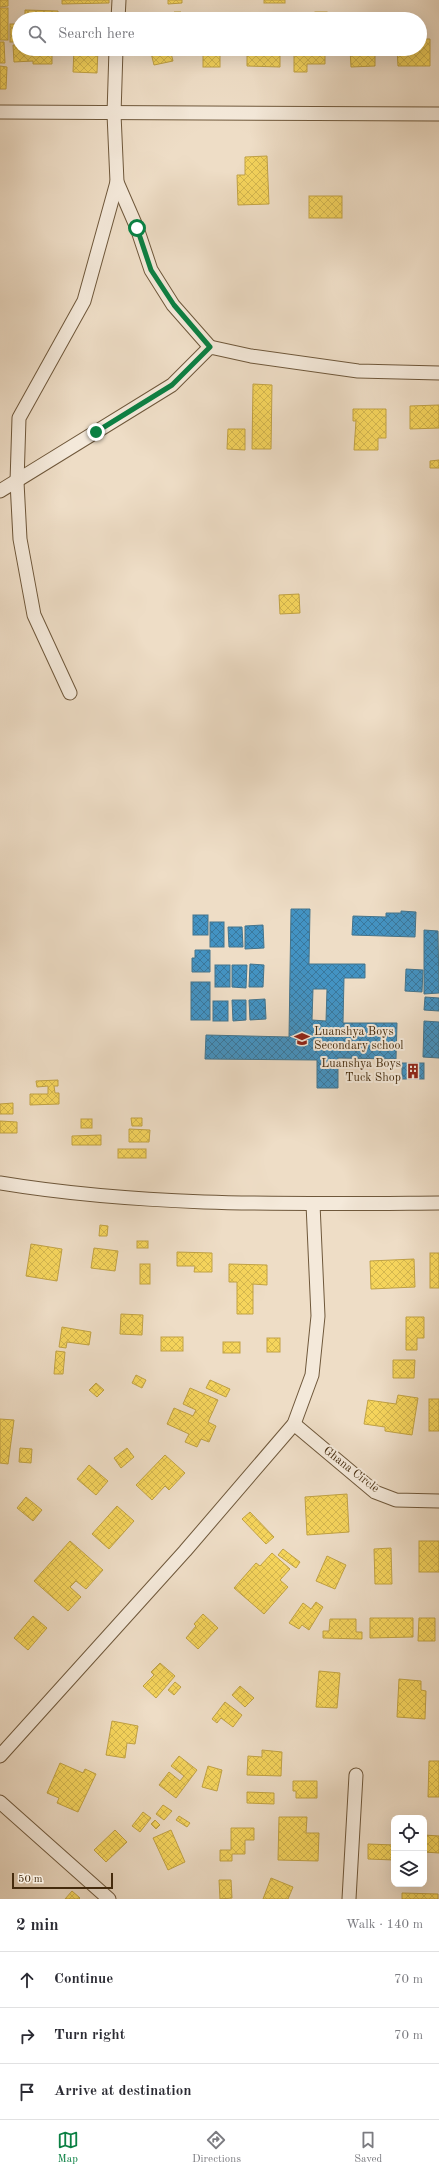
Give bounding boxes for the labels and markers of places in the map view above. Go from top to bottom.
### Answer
place label: Luanshya Boys Secondary school [314,1026,404,1052]
school or university icon: Luanshya Boys Secondary school [293,1030,311,1048]
place label: Luanshya Boys Tuck Shop [321,1058,401,1084]
building icon: Luanshya Boys Tuck Shop [404,1062,422,1080]

